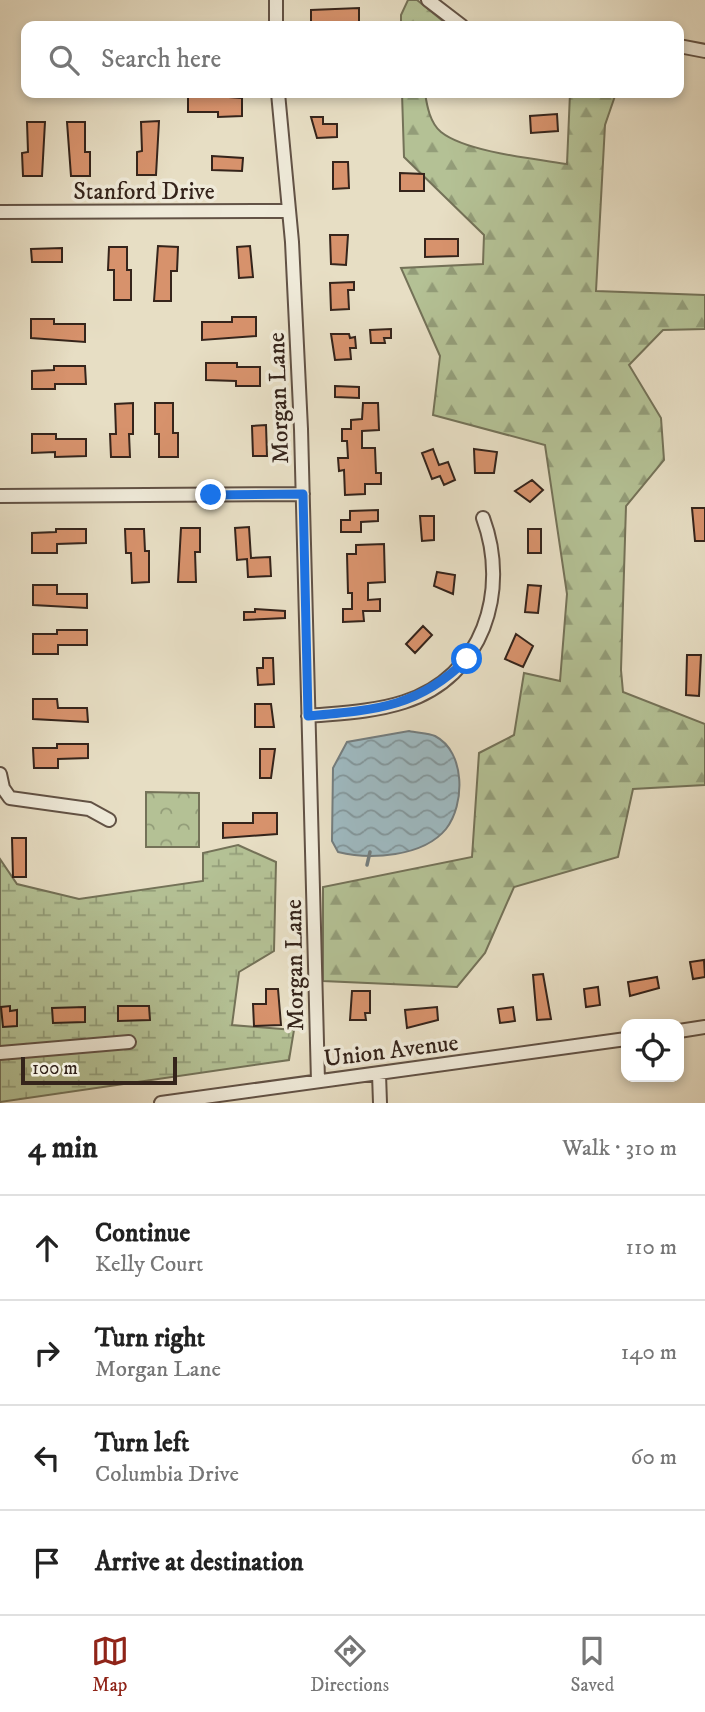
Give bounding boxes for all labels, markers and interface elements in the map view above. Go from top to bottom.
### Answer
search box [21,21,684,98]
icon: search [45,41,83,79]
text: Search here [101,43,221,76]
street label: Stanford Drive [73,177,215,207]
street label: Morgan Lane [262,332,296,464]
route end [195,479,226,510]
route start [451,643,482,674]
street label: Morgan Lane [279,899,311,1031]
map controls [621,1019,684,1082]
button: locate [621,1019,684,1082]
street label: Union Avenue [322,1028,460,1074]
scale bar [21,1054,177,1086]
text: 100 m [32,1057,78,1080]
text: 4 min [28,1130,98,1167]
text: Walk · 310 m [562,1134,677,1163]
text: Continue [95,1217,190,1250]
icon: ahead [28,1229,66,1267]
text: 110 m [626,1233,677,1262]
text: Kelly Court [95,1250,203,1279]
text: Turn right [95,1322,205,1355]
icon: right [28,1334,66,1372]
text: 140 m [621,1338,677,1367]
text: Morgan Lane [95,1355,221,1384]
text: Turn left [95,1427,189,1460]
icon: left [28,1439,66,1477]
text: 60 m [630,1443,677,1472]
text: Columbia Drive [95,1460,239,1489]
icon: arrive [28,1544,66,1582]
text: Arrive at destination [95,1546,304,1579]
tab: Map [91,1632,129,1697]
tab: Directions [310,1632,389,1697]
tab: Saved [571,1632,614,1697]

